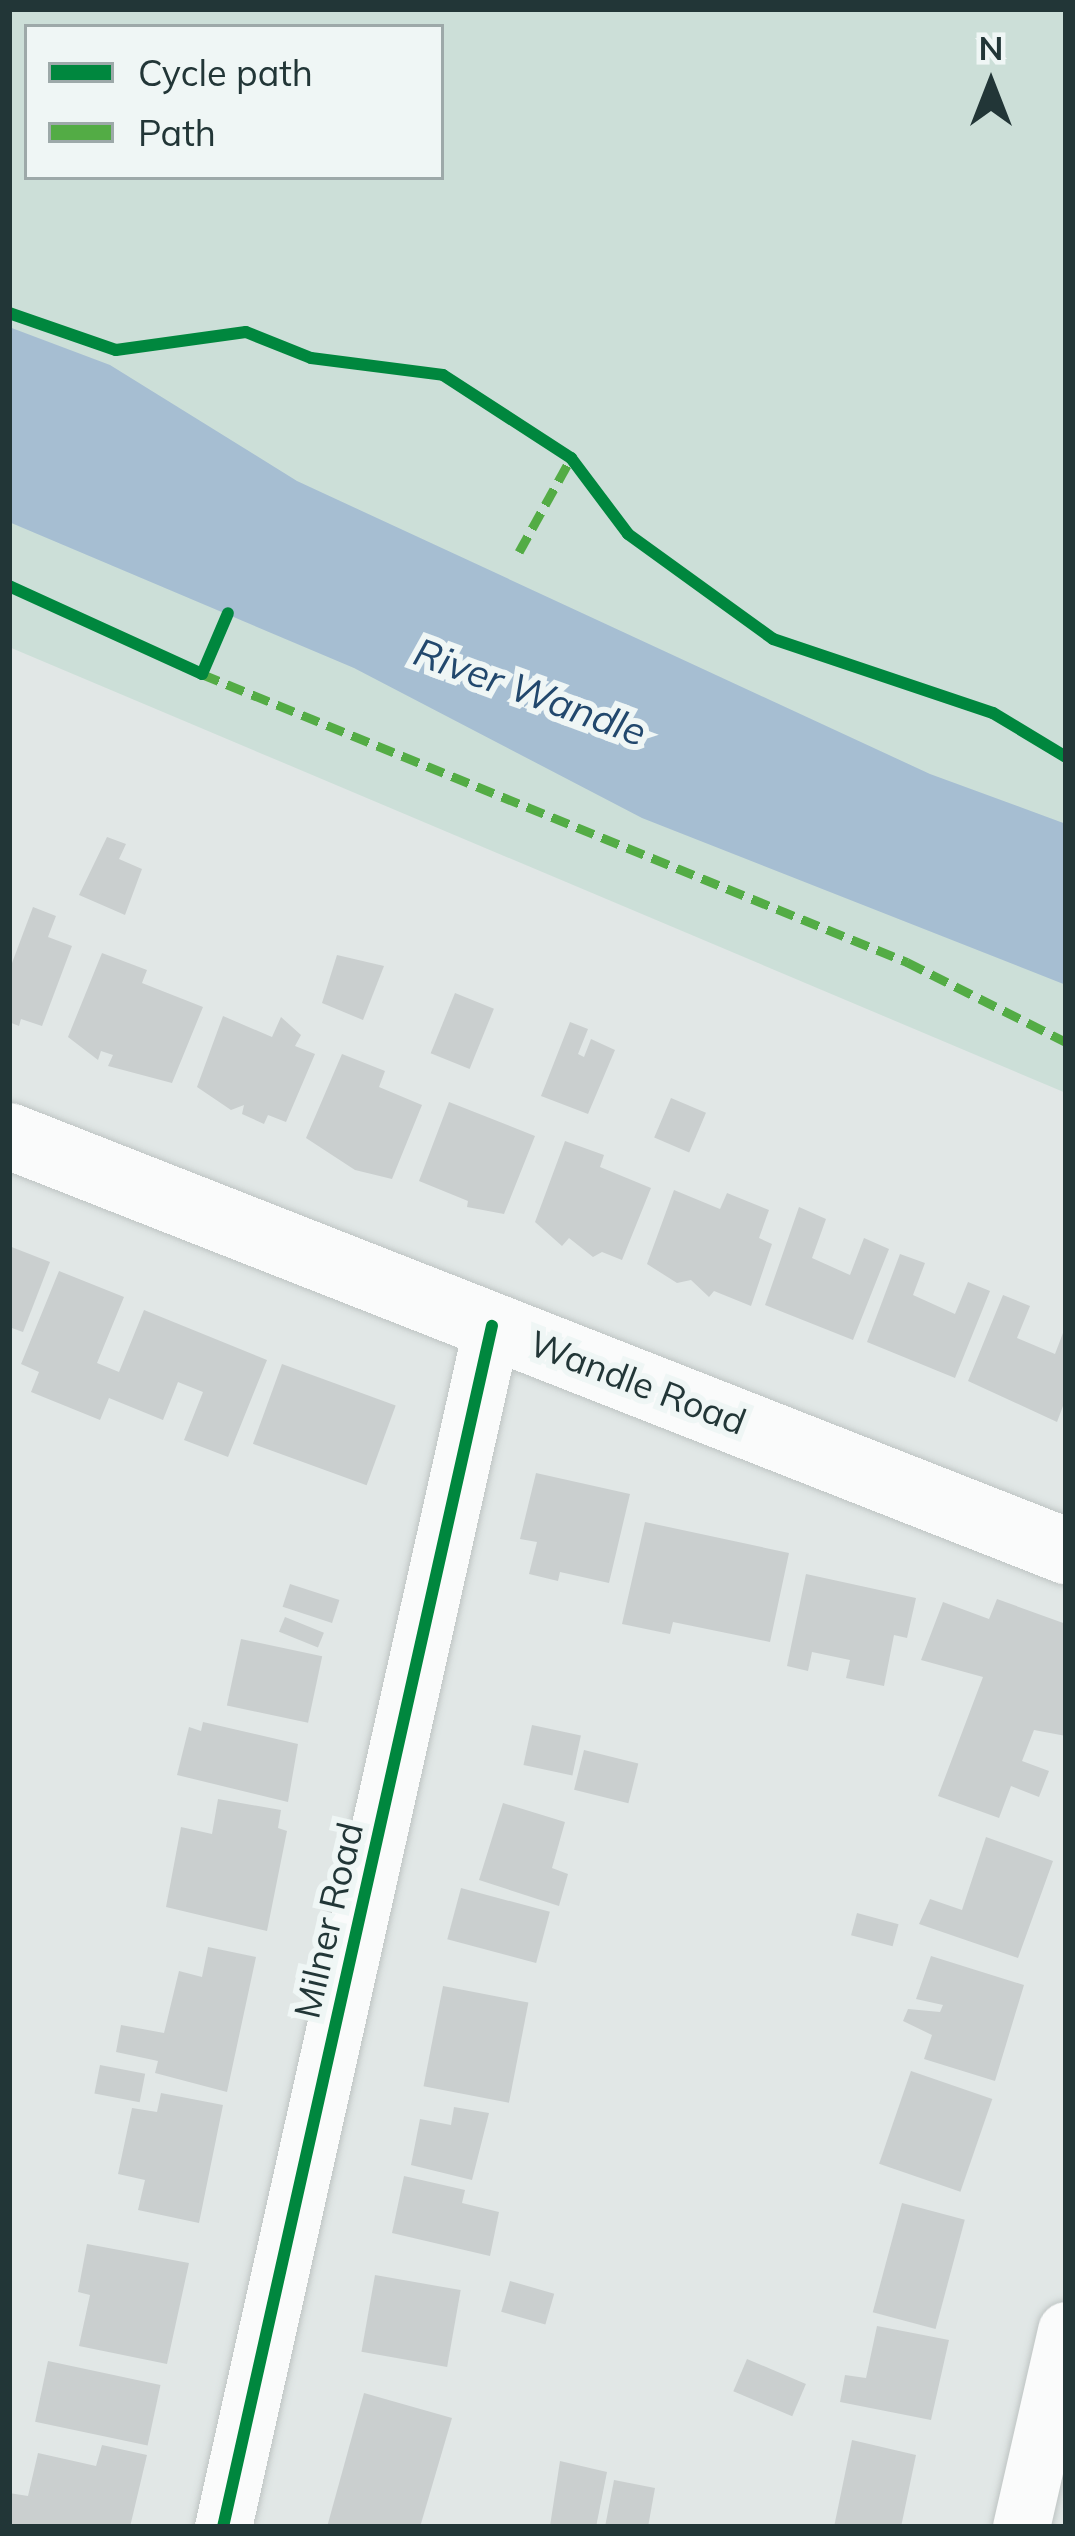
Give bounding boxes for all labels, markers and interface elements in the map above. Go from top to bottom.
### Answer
legend [24,24,444,180]
north arrow [931,24,1051,144]
text: N [979,27,1003,68]
text: Cycle path [138,50,313,95]
text: Path [138,110,216,155]
water label: River Wandle [408,628,652,756]
street label: Wandle Road [524,1321,752,1443]
street label: Milner Road [285,1818,371,2022]

